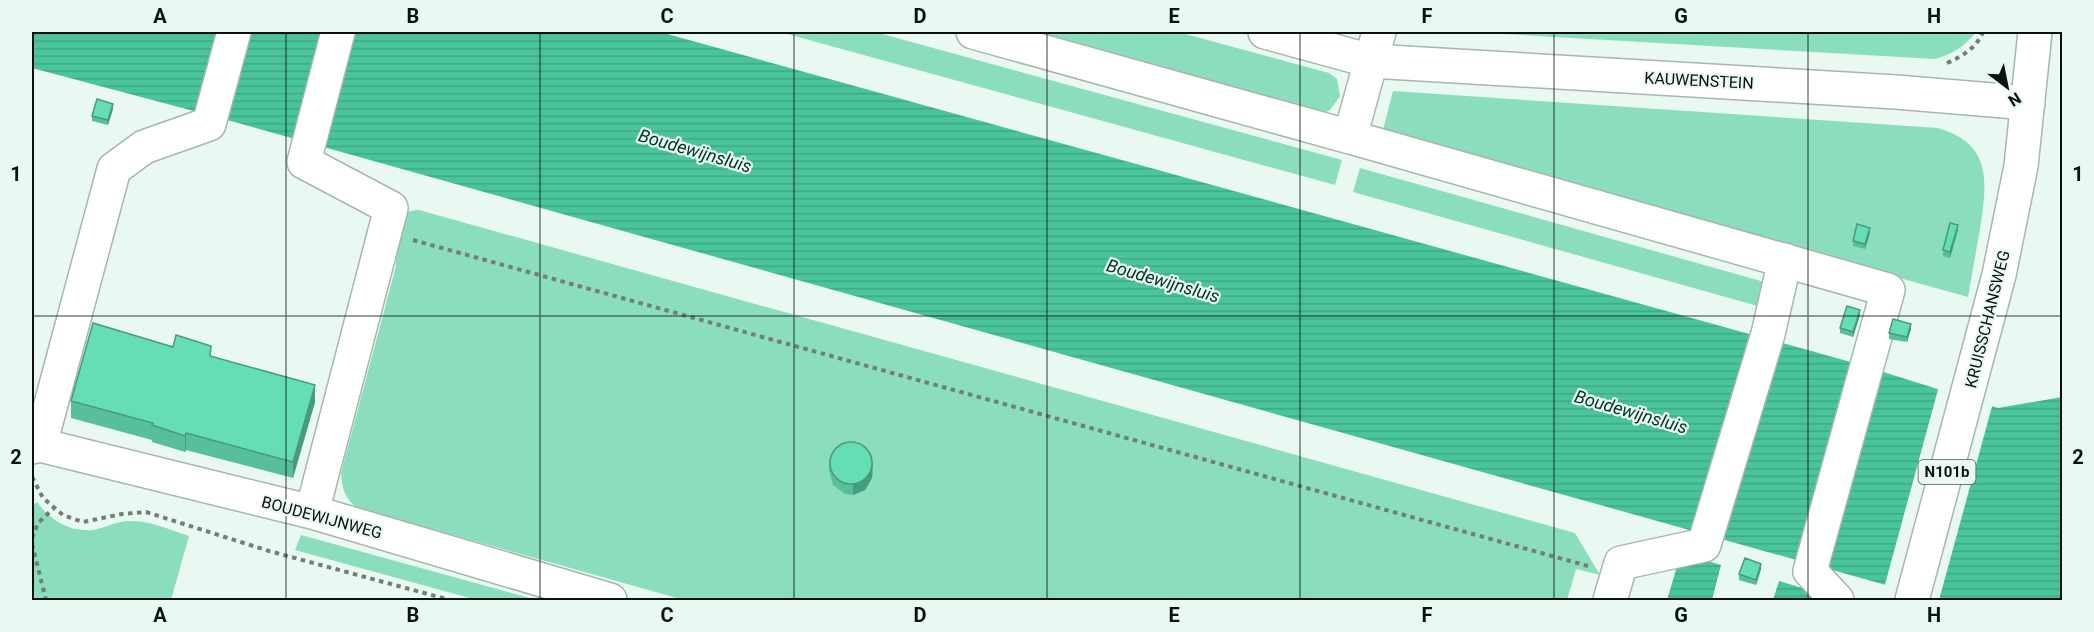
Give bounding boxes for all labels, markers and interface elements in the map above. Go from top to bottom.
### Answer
text: A [153,4,167,28]
text: B [407,4,419,28]
text: C [660,4,674,28]
text: D [914,4,927,28]
text: E [1168,4,1180,28]
text: F [1422,4,1433,28]
text: G [1674,4,1688,28]
text: H [1927,4,1941,28]
north arrow [1977,57,2037,117]
street label: KAUWENSTEIN [1644,68,1754,93]
text: N [2005,88,2025,110]
water label: Boudewijnsluis [636,124,754,177]
text: 1 [10,162,22,186]
text: 1 [2072,162,2084,186]
street label: KRUISSCHANSWEG [1961,248,2014,390]
water label: Boudewijnsluis [1104,254,1222,307]
water label: Boudewijnsluis [1572,385,1690,438]
text: 2 [10,445,22,469]
text: 2 [2072,445,2084,469]
road number: N101b [1918,460,1976,484]
street label: BOUDEWIJNWEG [260,492,384,543]
text: A [153,603,167,627]
text: B [407,603,419,627]
text: C [660,603,674,627]
text: D [914,603,927,627]
text: E [1168,603,1180,627]
text: F [1422,603,1433,627]
text: G [1674,603,1688,627]
text: H [1927,603,1941,627]

